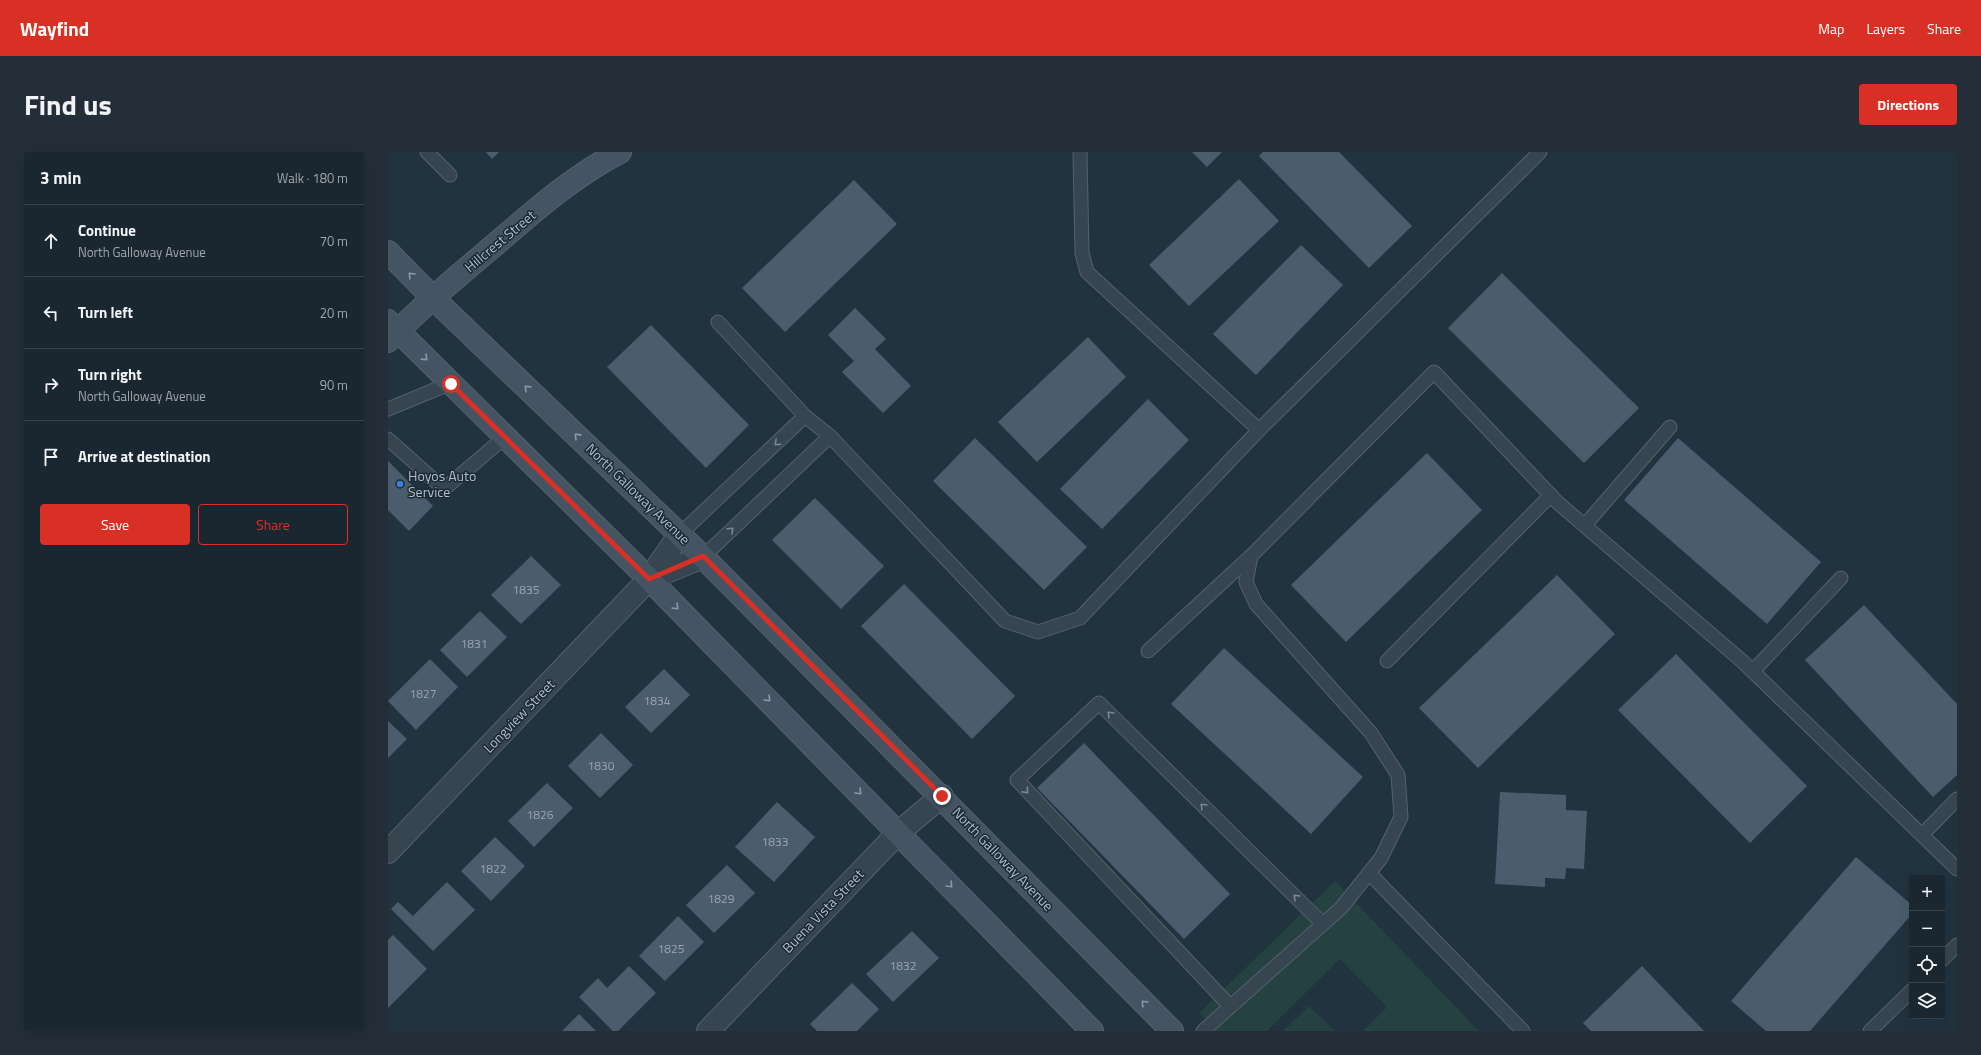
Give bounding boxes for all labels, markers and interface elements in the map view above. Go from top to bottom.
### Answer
text: Wayfind [20,14,89,43]
text: Map [1818,18,1844,39]
text: Layers [1866,18,1905,39]
text: Share [1927,18,1961,39]
text: Find us [24,83,112,126]
button: Directions [1859,84,1957,125]
text: 3 min [40,165,81,191]
text: Walk · 180 m [277,168,348,188]
street label: Hillcrest Street [459,204,540,277]
text: Continue [78,219,136,242]
icon: ahead [40,230,62,252]
text: 70 m [320,231,348,251]
text: North Galloway Avenue [78,242,206,262]
one-way arrow [408,272,416,280]
text: Turn left [78,301,133,324]
icon: left [40,302,62,324]
text: 20 m [320,303,348,323]
one-way arrow [420,353,428,361]
text: Turn right [78,363,142,386]
icon: right [40,374,62,396]
text: 90 m [320,375,348,395]
route start [442,375,460,393]
one-way arrow [524,385,532,393]
text: North Galloway Avenue [78,386,206,406]
one-way arrow [575,434,582,441]
street label: North Galloway Avenue [582,438,695,549]
one-way arrow [774,438,782,445]
text: Arrive at destination [78,445,211,468]
icon: arrive [40,446,62,468]
place label: Hoyos Auto Service [408,465,476,502]
marker: Hoyos Auto Service [395,479,405,489]
button: Save [40,504,190,545]
button: Share [198,504,348,545]
one-way arrow [727,528,734,535]
house number: 1835 [513,580,540,599]
one-way arrow [672,602,679,610]
house number: 1831 [461,634,487,653]
street label: Longview Street [478,674,559,757]
house number: 1827 [410,684,436,703]
house number: 1834 [644,691,671,710]
one-way arrow [763,694,771,702]
one-way arrow [1107,711,1115,719]
house number: 1830 [588,756,615,775]
one-way arrow [854,787,862,795]
route end [933,787,951,805]
one-way arrow [1022,787,1029,794]
street label: North Galloway Avenue [948,802,1059,915]
one-way arrow [1200,803,1208,811]
house number: 1826 [527,805,554,824]
house number: 1833 [762,832,788,851]
house number: 1822 [480,859,506,878]
street label: Buena Vista Street [777,864,868,957]
map controls [1909,875,1945,1019]
button: + [1909,875,1945,911]
one-way arrow [945,880,953,888]
house number: 1829 [708,889,735,908]
one-way arrow [1293,894,1301,902]
button: − [1909,911,1945,947]
house number: 1825 [658,939,685,958]
button: locate [1909,947,1945,983]
house number: 1832 [890,956,916,975]
button: layers [1909,983,1945,1019]
one-way arrow [1142,1000,1149,1008]

